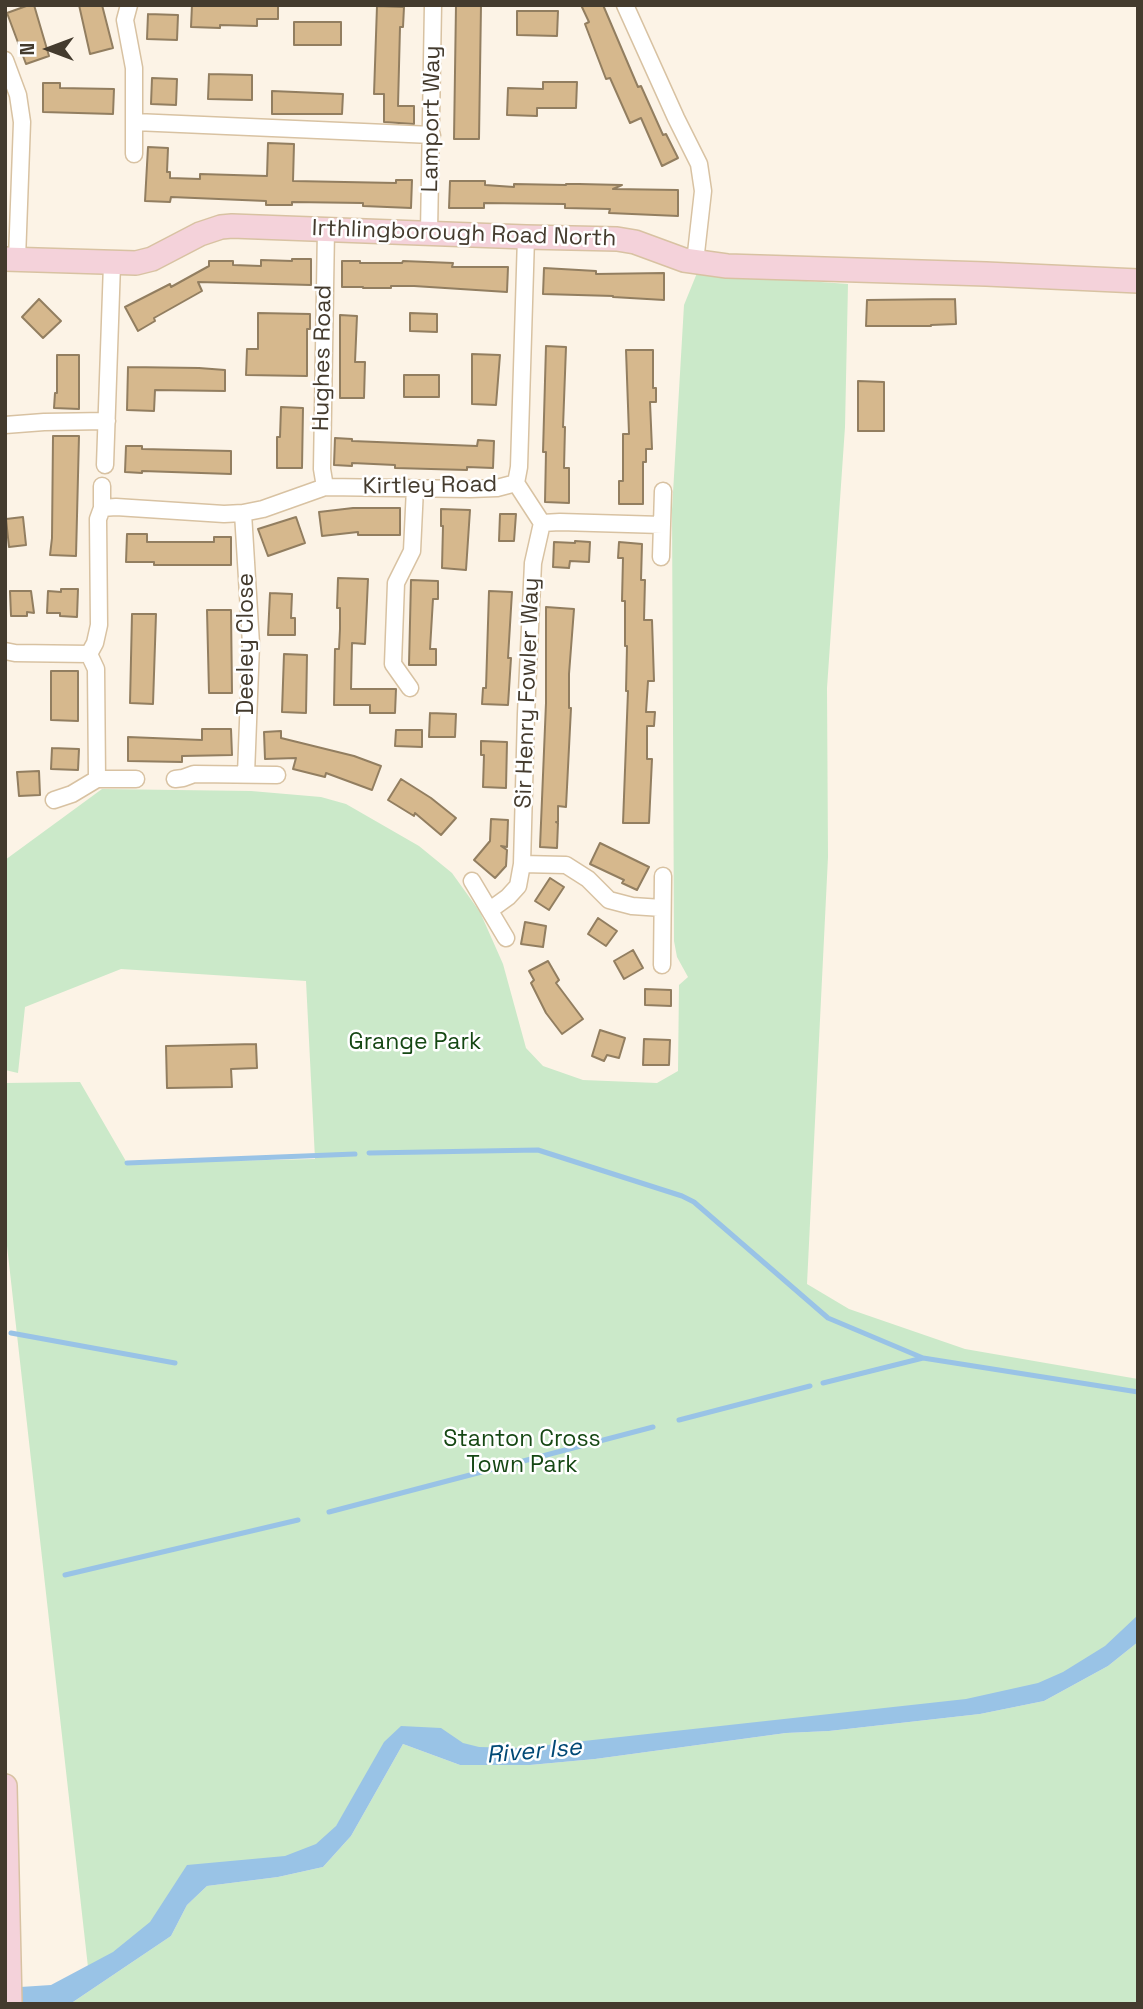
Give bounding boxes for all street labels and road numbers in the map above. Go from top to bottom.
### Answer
street label: Lamport Way [417,45,447,193]
street label: Irthlingborough Road North [311,215,617,253]
street label: Hughes Road [308,285,338,431]
street label: Kirtley Road [362,471,498,501]
street label: Deeley Close [233,573,261,715]
street label: Sir Henry Fowler Way [510,577,546,809]

